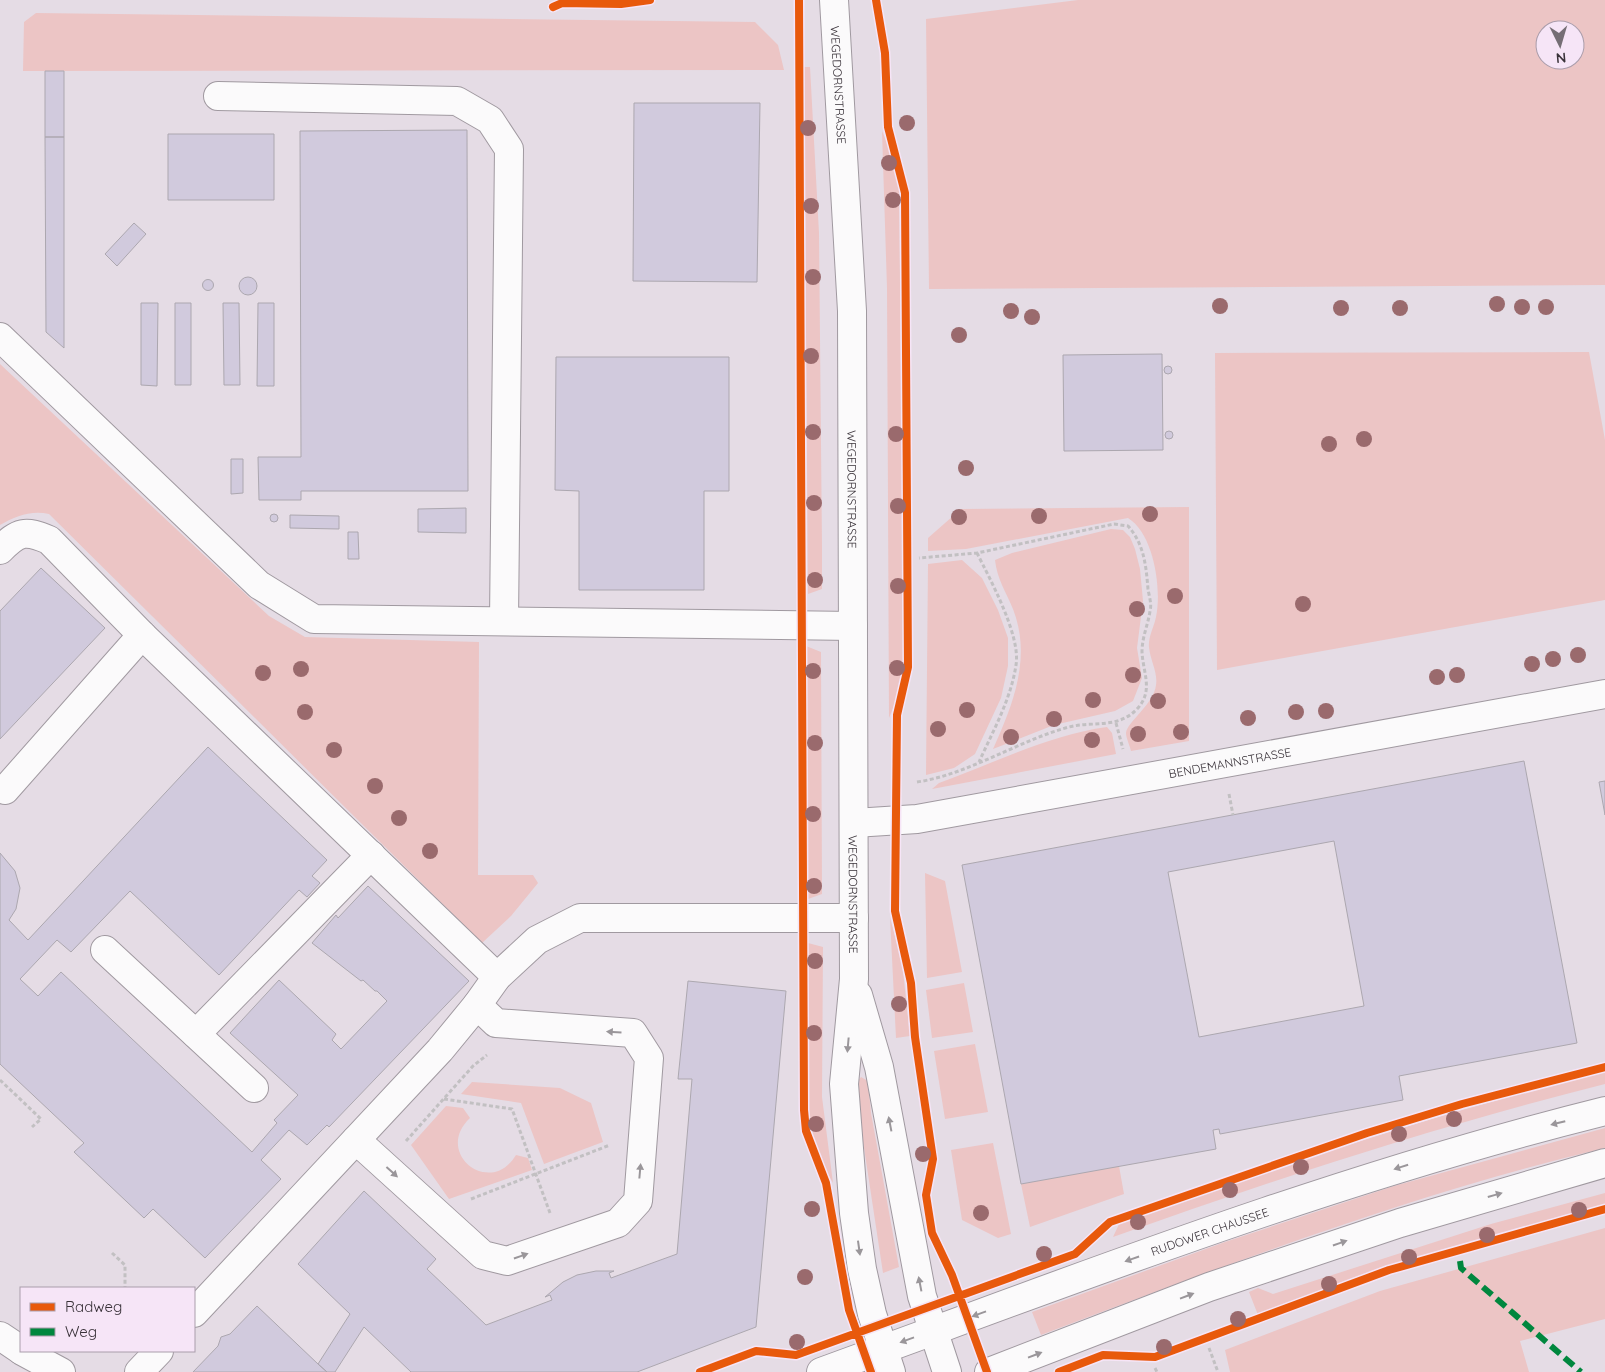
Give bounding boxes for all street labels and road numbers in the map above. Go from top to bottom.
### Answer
street label: WEGEDORNSTRASSE [828,25,850,145]
street label: WEGEDORNSTRASSE [845,430,860,549]
street label: BENDEMANNSTRASSE [1167,744,1292,781]
street label: WEGEDORNSTRASSE [846,835,861,954]
street label: RUDOWER CHAUSSEE [1149,1204,1271,1259]

